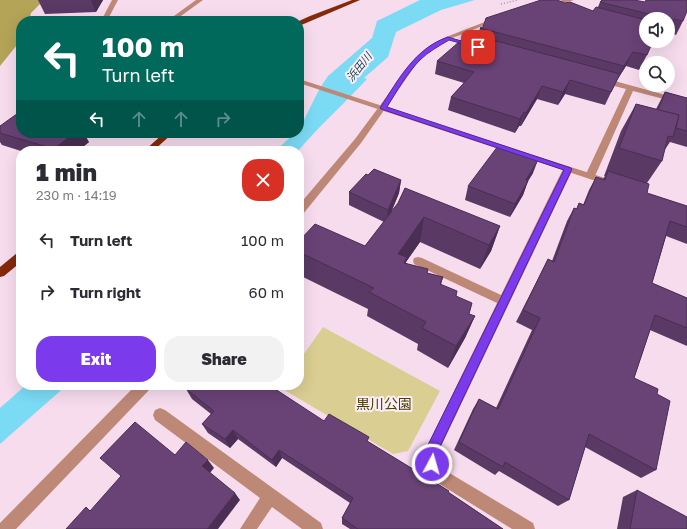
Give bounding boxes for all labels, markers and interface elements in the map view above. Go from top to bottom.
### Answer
map controls [639,12,675,92]
button: sound [639,12,675,48]
text: 100 m [102,30,184,63]
pin [461,30,495,64]
icon: left [36,32,88,84]
icon: arrive [467,36,489,58]
water label: 浜田川 [343,49,375,84]
button: search [639,56,675,92]
text: Turn left [102,64,175,86]
icon: left [86,108,108,130]
icon: ahead [128,108,150,130]
icon: ahead [170,108,192,130]
icon: right [212,108,234,130]
text: 1 min [36,157,97,186]
button: close [242,159,284,201]
text: 230 m · 14:19 [36,187,117,203]
icon: left [36,229,58,251]
text: Turn left [70,231,132,249]
text: 100 m [241,231,284,249]
icon: right [36,281,58,303]
text: Turn right [70,283,141,301]
text: 60 m [249,283,284,301]
button: Exit [36,336,156,382]
button: Share [164,336,284,382]
park label: 黒川公園 [356,395,412,412]
position arrow [411,443,453,485]

